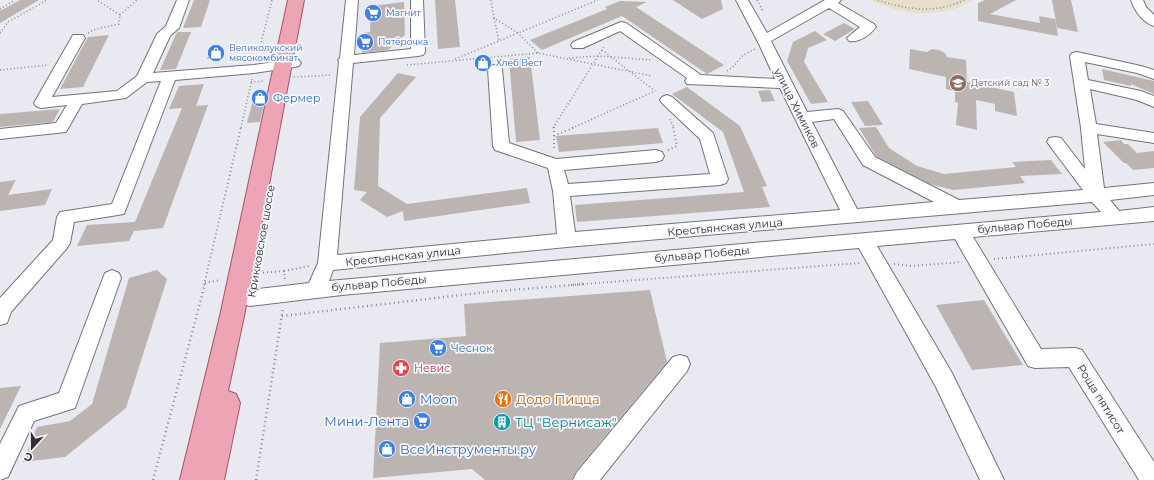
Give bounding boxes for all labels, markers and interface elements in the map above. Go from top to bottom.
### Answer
supermarket icon: Магнит [363,3,383,23]
place label: Магнит [386,7,421,18]
supermarket icon: Пятёрочка [355,32,375,52]
place label: Пятёрочка [378,36,428,47]
place label: Великолукский мясокомбинат [229,42,302,63]
shop icon: Великолукский мясокомбинат [206,43,226,63]
shop icon: Хлеб Вест [473,53,493,73]
place label: Хлеб Вест [496,57,544,68]
street label: улица Химиков [770,65,823,150]
school or university icon: Детский сад № 3 [948,73,968,93]
place label: Детский сад № 3 [971,77,1049,88]
shop icon: Фермер [250,88,270,108]
place label: Фермер [273,91,320,105]
street label: Крикковское шоссе [244,183,278,298]
street label: бульвар Победы [977,214,1073,236]
street label: Крестьянская улица [667,215,783,239]
street label: Крестьянская улица [345,243,461,269]
street label: бульвар Победы [654,243,750,265]
street label: бульвар Победы [331,272,427,294]
supermarket icon: Чеснок [428,338,448,358]
place label: Чеснок [451,341,493,355]
pharmacy icon: Невис [391,358,411,378]
place label: Невис [414,361,450,375]
street label: Роща пятисот [1074,362,1128,437]
shop icon: Moon [397,389,417,409]
restaurant icon: Додо Пицца [493,389,513,409]
place label: Moon [420,391,458,407]
place label: Додо Пицца [516,391,600,407]
supermarket icon: Мини-Лента [412,411,432,431]
building icon: ТЦ "Вернисаж" [492,412,512,432]
place label: Мини-Лента [324,413,409,429]
place label: ТЦ "Вернисаж" [515,414,617,430]
north arrow [12,428,52,468]
shop icon: ВсеИнструменты.ру [377,439,397,459]
place label: ВсеИнструменты.ру [400,441,537,457]
text: С [22,449,35,465]

